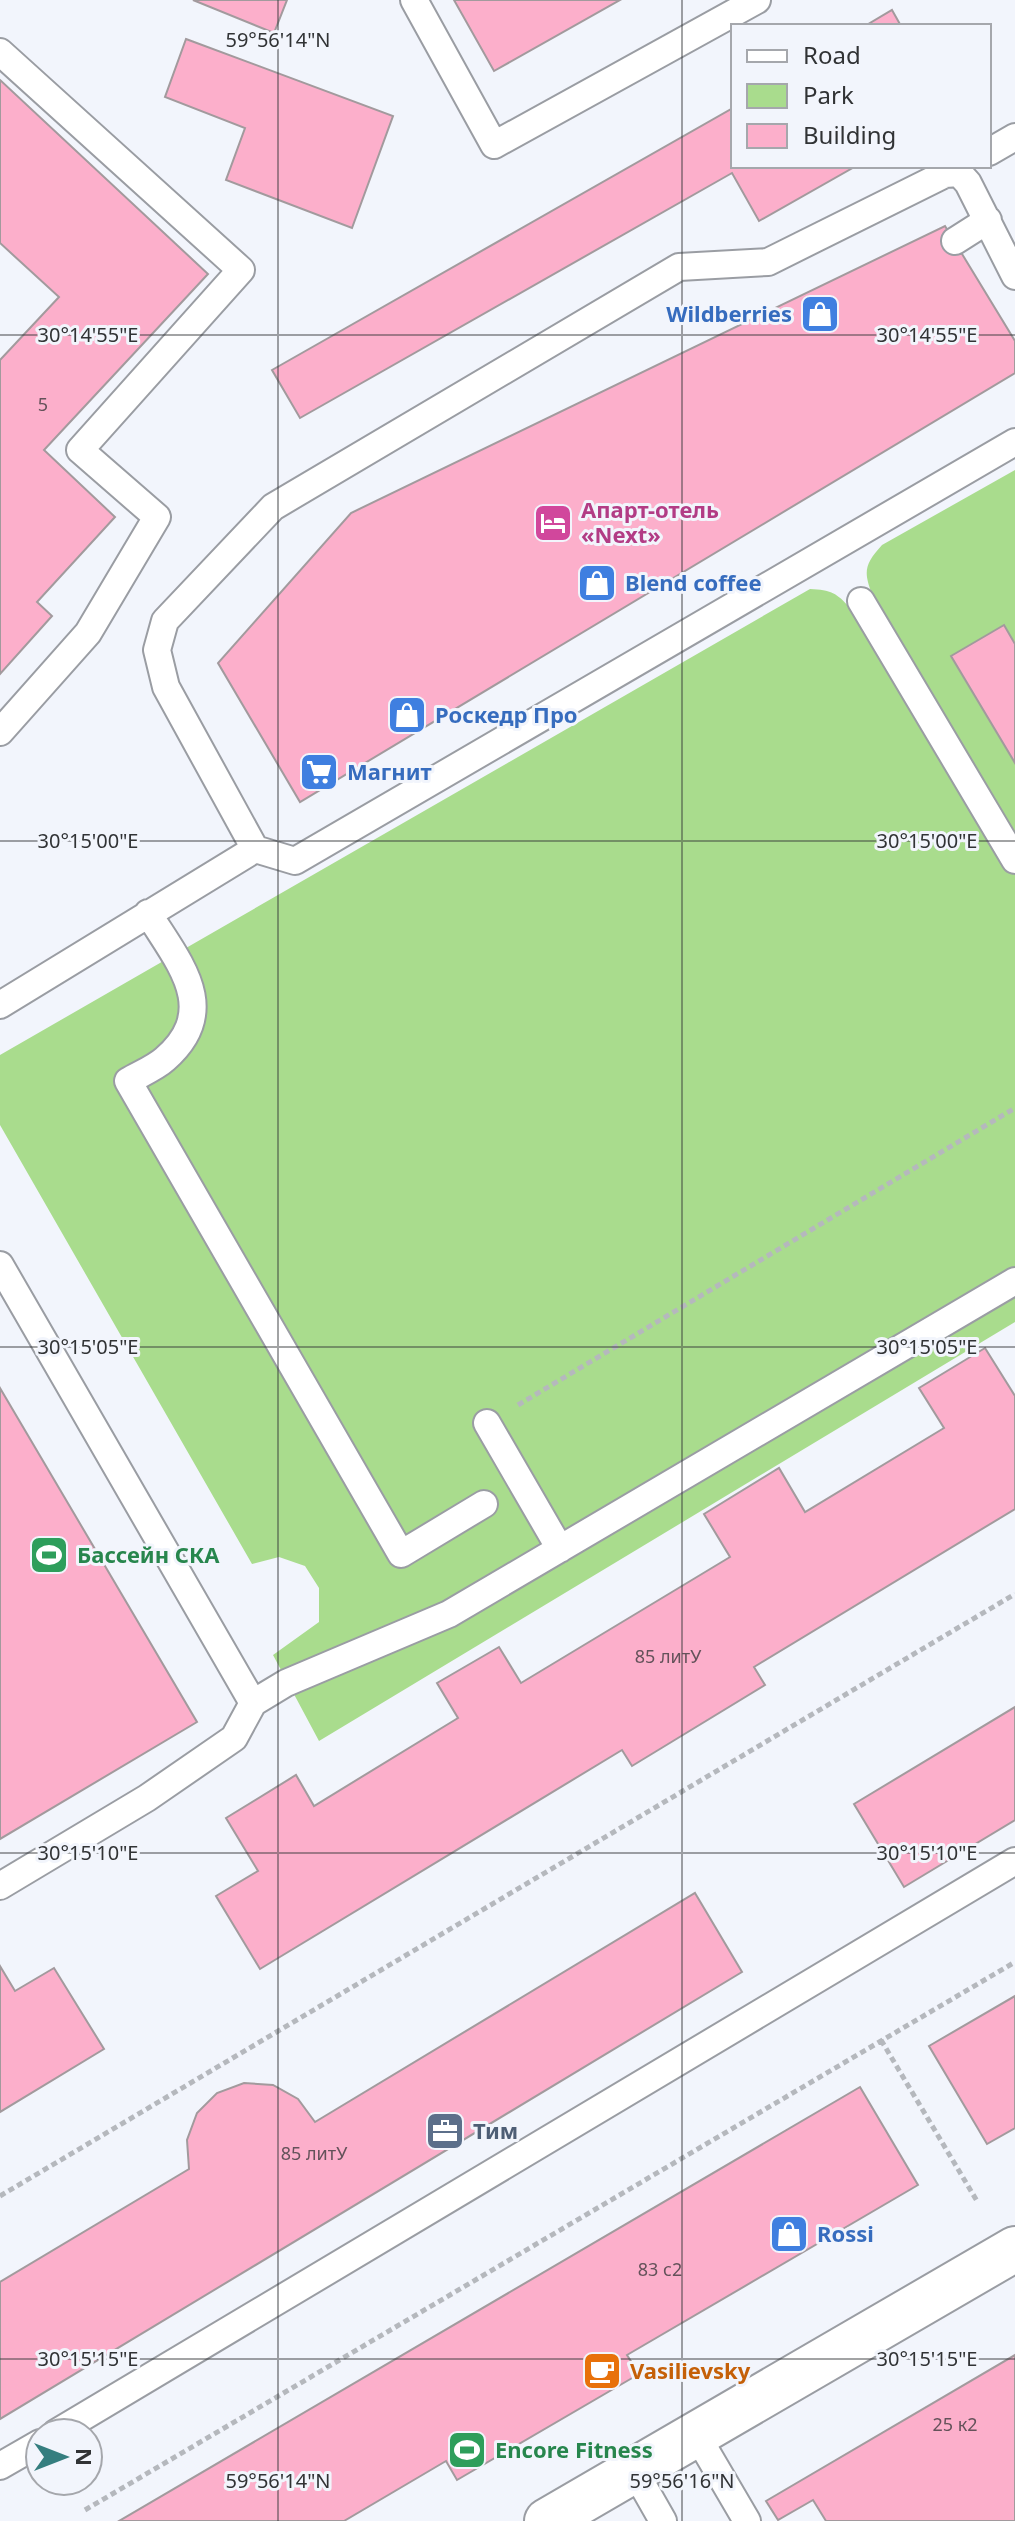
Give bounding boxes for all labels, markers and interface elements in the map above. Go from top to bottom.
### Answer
legend [731,24,991,168]
text: 59°56'14"N [225,26,331,53]
text: Road [803,38,861,71]
text: Park [803,78,854,111]
text: Building [803,118,896,151]
shop icon: Wildberries [799,293,841,335]
place label: Wildberries [666,298,792,328]
text: 30°14'55"E [38,321,138,348]
text: 30°14'55"E [877,321,977,348]
house number: 5 [38,392,48,416]
place label: Апарт-отель «Next» [581,494,719,549]
hotel icon: Апарт-отель «Next» [532,502,574,544]
shop icon: Blend coffee [576,562,618,604]
place label: Blend coffee [625,567,762,597]
shop icon: Роскедр Про [386,694,428,736]
place label: Роскедр Про [435,699,578,729]
supermarket icon: Магнит [298,751,340,793]
place label: Магнит [347,756,432,786]
text: 30°15'00"E [38,827,138,854]
text: 30°15'00"E [877,827,977,854]
text: 30°15'05"E [38,1333,138,1360]
text: 30°15'05"E [877,1333,977,1360]
sports icon: Бассейн СКА [28,1534,70,1576]
place label: Бассейн СКА [77,1539,220,1569]
house number: 85 литУ [635,1644,702,1668]
text: 30°15'10"E [38,1839,138,1866]
text: 30°15'10"E [877,1839,977,1866]
office icon: Тим [424,2110,466,2152]
place label: Тим [473,2115,518,2145]
house number: 85 литУ [281,2141,348,2165]
shop icon: Rossi [768,2213,810,2255]
place label: Rossi [817,2218,874,2248]
house number: 83 с2 [638,2257,682,2281]
text: 30°15'15"E [38,2345,138,2372]
text: 30°15'15"E [877,2345,977,2372]
cafe icon: Vasilievsky [581,2350,623,2392]
place label: Vasilievsky [630,2355,751,2385]
house number: 25 к2 [932,2412,978,2436]
north arrow [24,2417,104,2497]
sports icon: Encore Fitness [446,2429,488,2471]
place label: Encore Fitness [495,2434,653,2464]
text: N [70,2448,100,2466]
text: 59°56'14"N [225,2467,331,2494]
text: 59°56'16"N [629,2467,735,2494]

